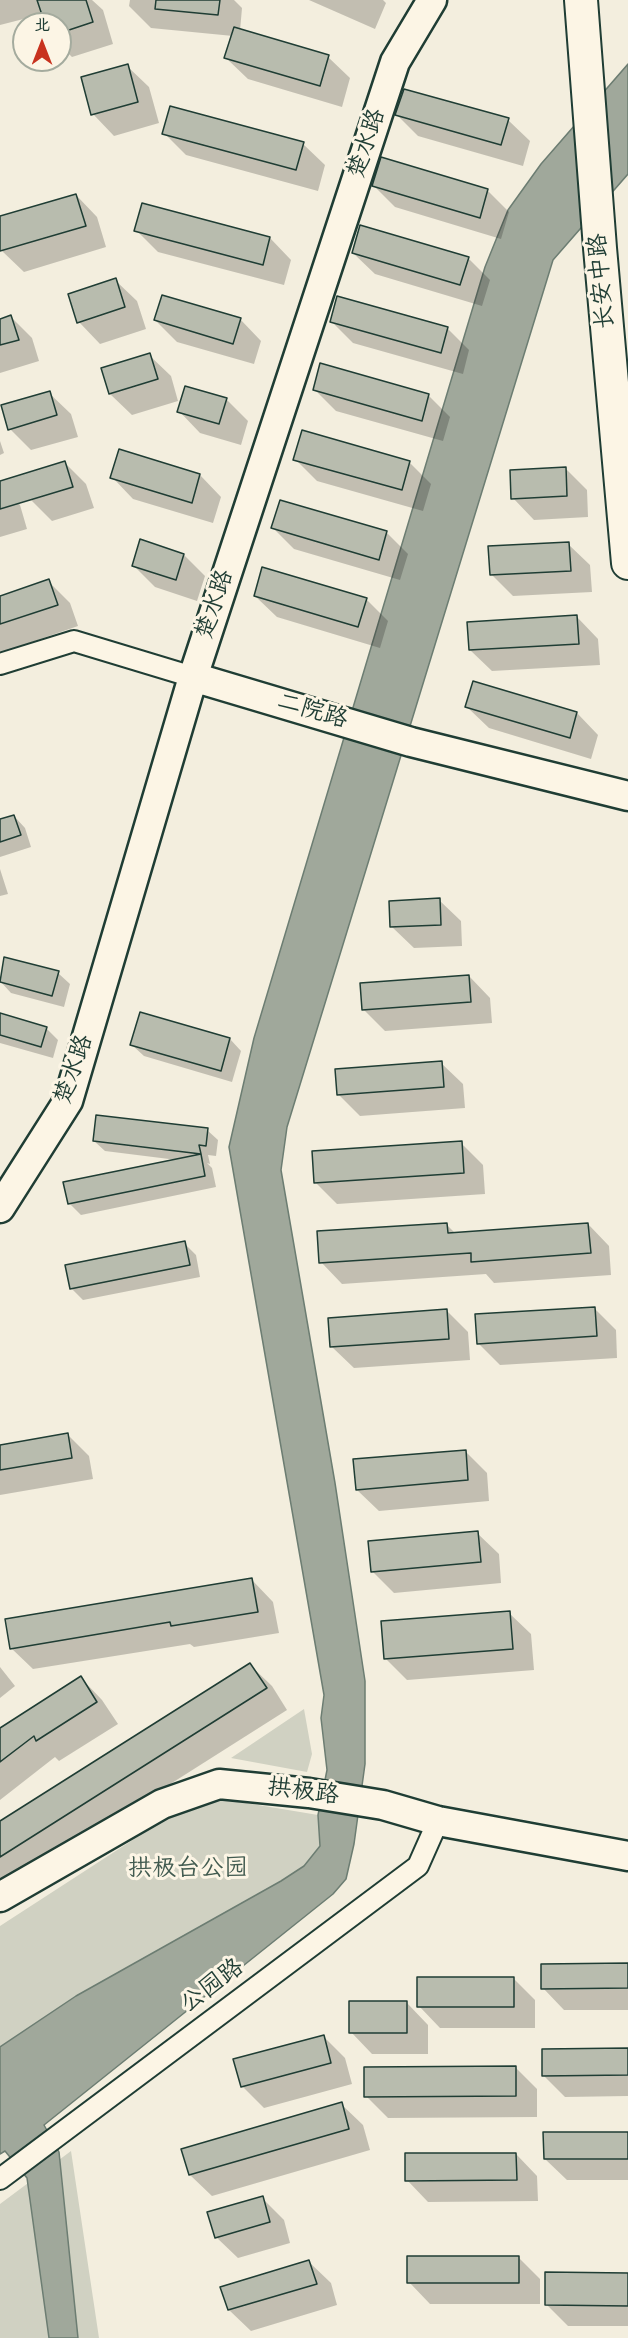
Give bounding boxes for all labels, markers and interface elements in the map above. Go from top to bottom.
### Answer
north arrow [12,12,72,72]
text: 北 [34,15,50,36]
street label: 楚水路 [343,105,393,183]
street label: 长安中路 [584,232,622,330]
street label: 楚水路 [191,566,241,644]
street label: 二院路 [273,688,351,736]
street label: 楚水路 [50,1031,100,1109]
street label: 拱极路 [266,1774,340,1812]
park label: 拱极台公园 [128,1856,248,1884]
street label: 公园路 [176,1954,250,2020]

